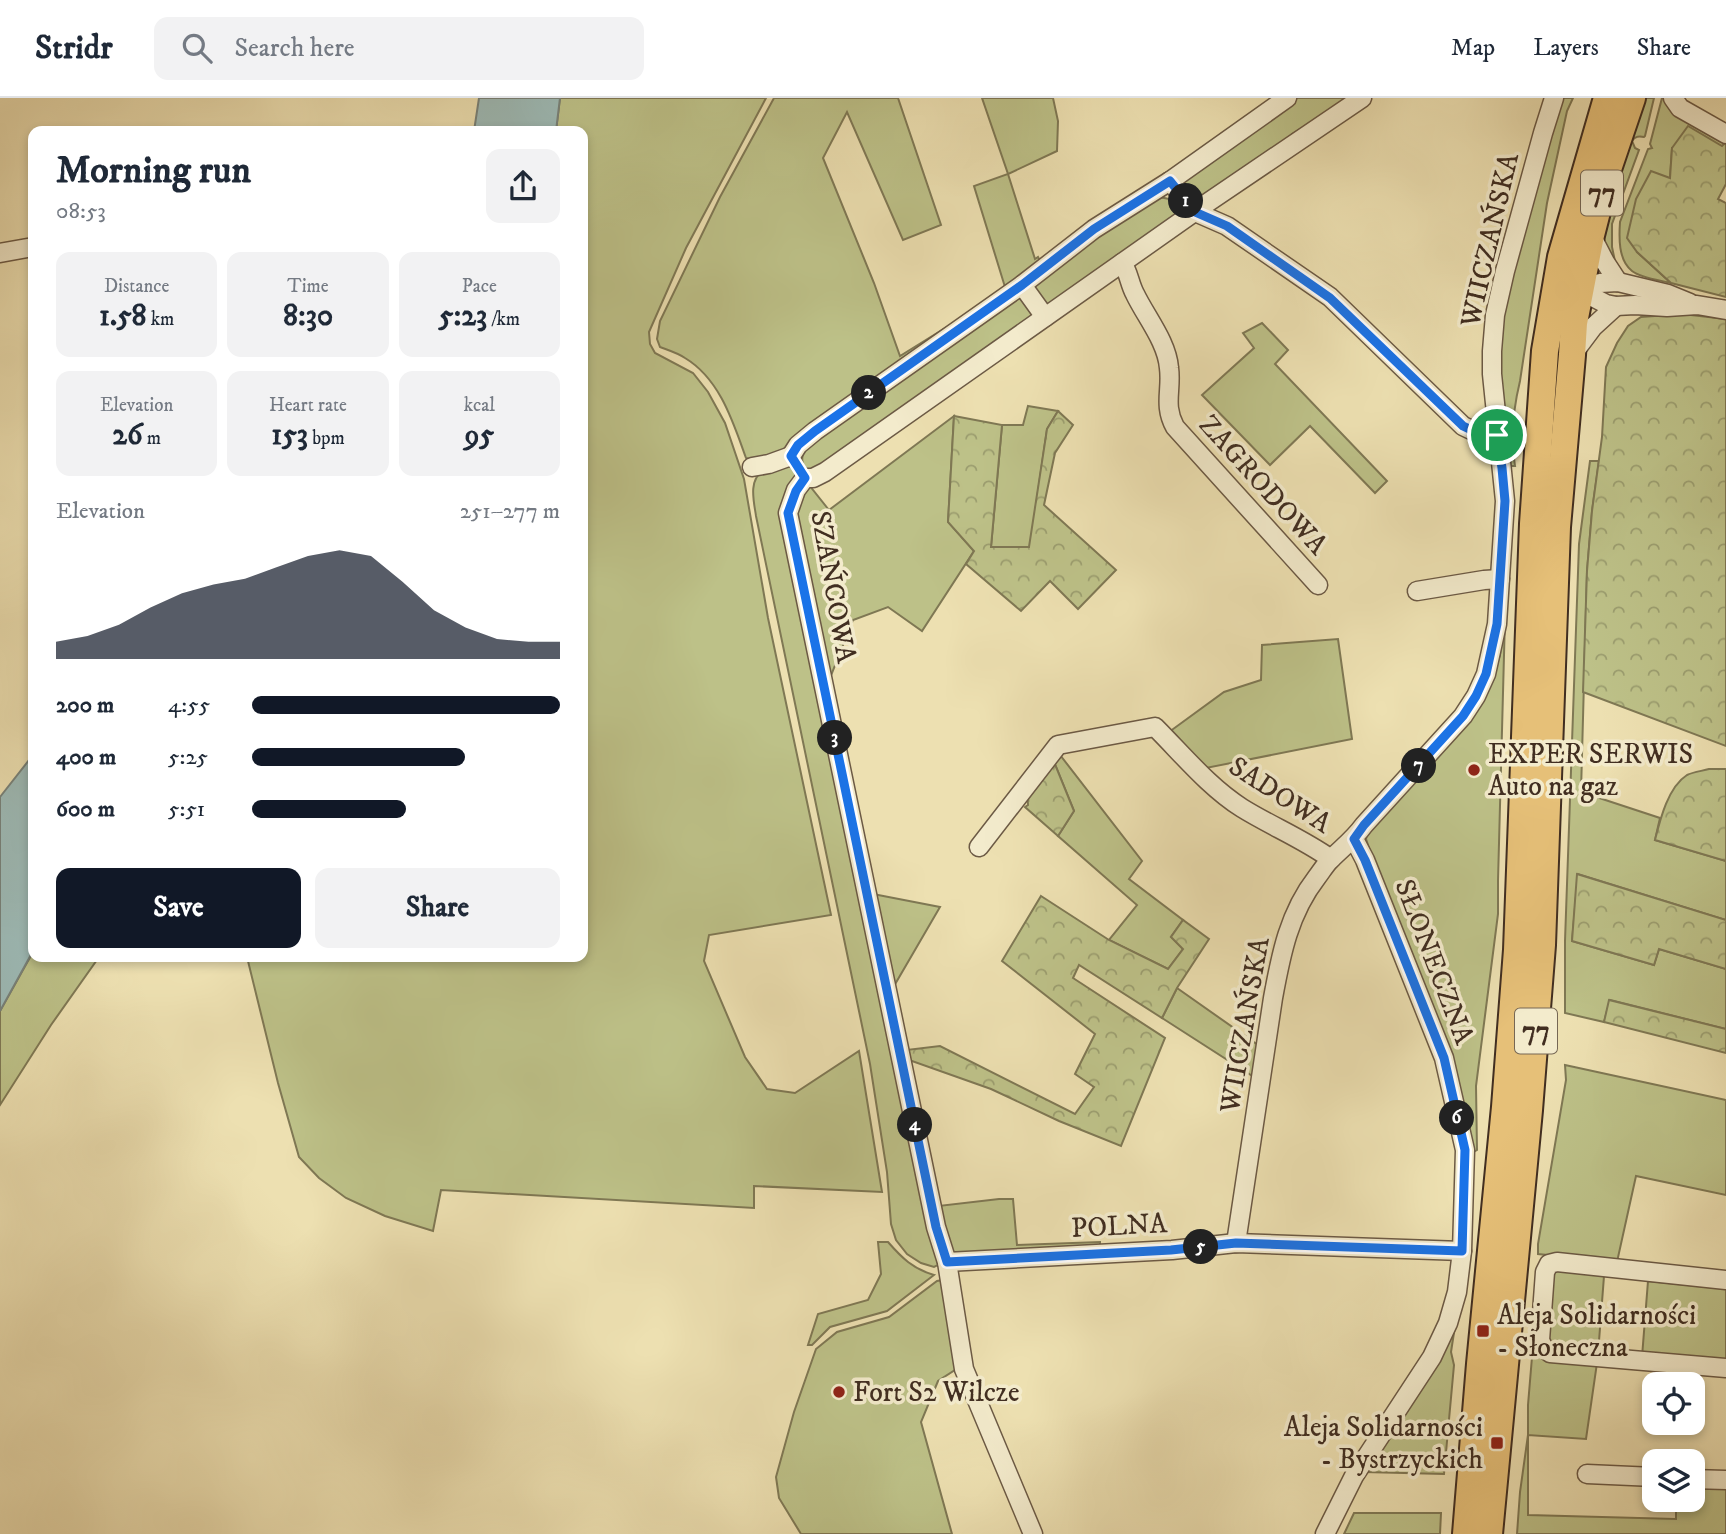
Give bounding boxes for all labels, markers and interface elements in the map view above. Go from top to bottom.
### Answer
search box [154,17,644,80]
text: Stridr [35,28,112,69]
icon: search [178,29,216,67]
text: Search here [234,32,355,65]
text: Map [1451,33,1495,63]
text: Layers [1533,33,1599,63]
text: Share [1637,33,1691,63]
text: Morning run [56,147,251,195]
street label: WIICZAŃSKA [1452,148,1527,332]
button: share [486,149,560,223]
road number: 77 [1581,170,1623,216]
pin: 1 [1168,184,1204,218]
text: 1 [1182,189,1189,212]
text: 08:53 [56,197,106,226]
text: Distance [104,275,169,298]
text: Time [287,275,329,298]
text: Pace [462,275,497,298]
text: 1.58 [99,298,147,335]
text: 8:30 [283,298,333,335]
text: 5:23 [439,298,487,335]
text: km [147,308,174,331]
text: /km [487,308,520,331]
pin: 2 [852,376,886,410]
text: 2 [864,381,873,404]
text: Elevation [100,394,173,417]
text: Heart rate [269,394,347,417]
text: kcal [464,394,495,417]
pin [1467,405,1527,465]
street label: ZAGRODOWA [1191,408,1336,563]
icon: arrive [1478,416,1516,454]
text: 26 [112,417,143,454]
text: 153 [271,417,308,454]
text: 95 [464,417,494,454]
text: m [143,427,161,450]
text: bpm [308,427,345,450]
text: Elevation [56,497,145,526]
text: 251–277 m [460,497,560,526]
street label: SZAŃCOWA [802,508,865,667]
text: 200 m [56,691,114,720]
text: 4:55 [168,691,210,720]
pin: 3 [818,720,852,756]
text: 3 [831,726,838,749]
place label: EXPER SERWIS Auto na gaz [1488,737,1693,804]
text: 400 m [56,743,116,772]
text: 5:25 [168,743,208,772]
pin: 7 [1402,748,1436,784]
street label: SADOWA [1222,749,1339,842]
text: 7 [1413,754,1424,777]
marker: EXPER SERWIS Auto na gaz [1466,762,1482,778]
text: 600 m [56,795,115,824]
text: 5:51 [168,795,205,824]
button: Save [56,868,301,948]
button: Share [315,868,560,948]
street label: SŁONECZNA [1386,875,1482,1051]
street label: WIICZAŃSKA [1211,933,1278,1117]
road number: 77 [1515,1008,1557,1054]
pin: 6 [1440,1100,1474,1136]
text: 6 [1452,1106,1461,1129]
pin: 4 [898,1108,932,1142]
text: 4 [909,1113,920,1136]
street label: POLNA [1070,1206,1169,1246]
pin: 5 [1184,1230,1218,1264]
text: 5 [1196,1235,1205,1258]
place label: Aleja Solidarności - Słoneczna [1497,1298,1696,1365]
marker: Aleja Solidarności - Słoneczna [1475,1323,1491,1339]
map controls [1642,1372,1705,1512]
button: locate [1642,1372,1705,1435]
place label: Fort S2 Wilcze [853,1375,1020,1410]
marker: Fort S2 Wilcze [831,1384,847,1400]
place label: Aleja Solidarności - Bystrzyckich [1284,1410,1483,1477]
marker: Aleja Solidarności - Bystrzyckich [1489,1435,1505,1451]
button: layers [1642,1449,1705,1512]

